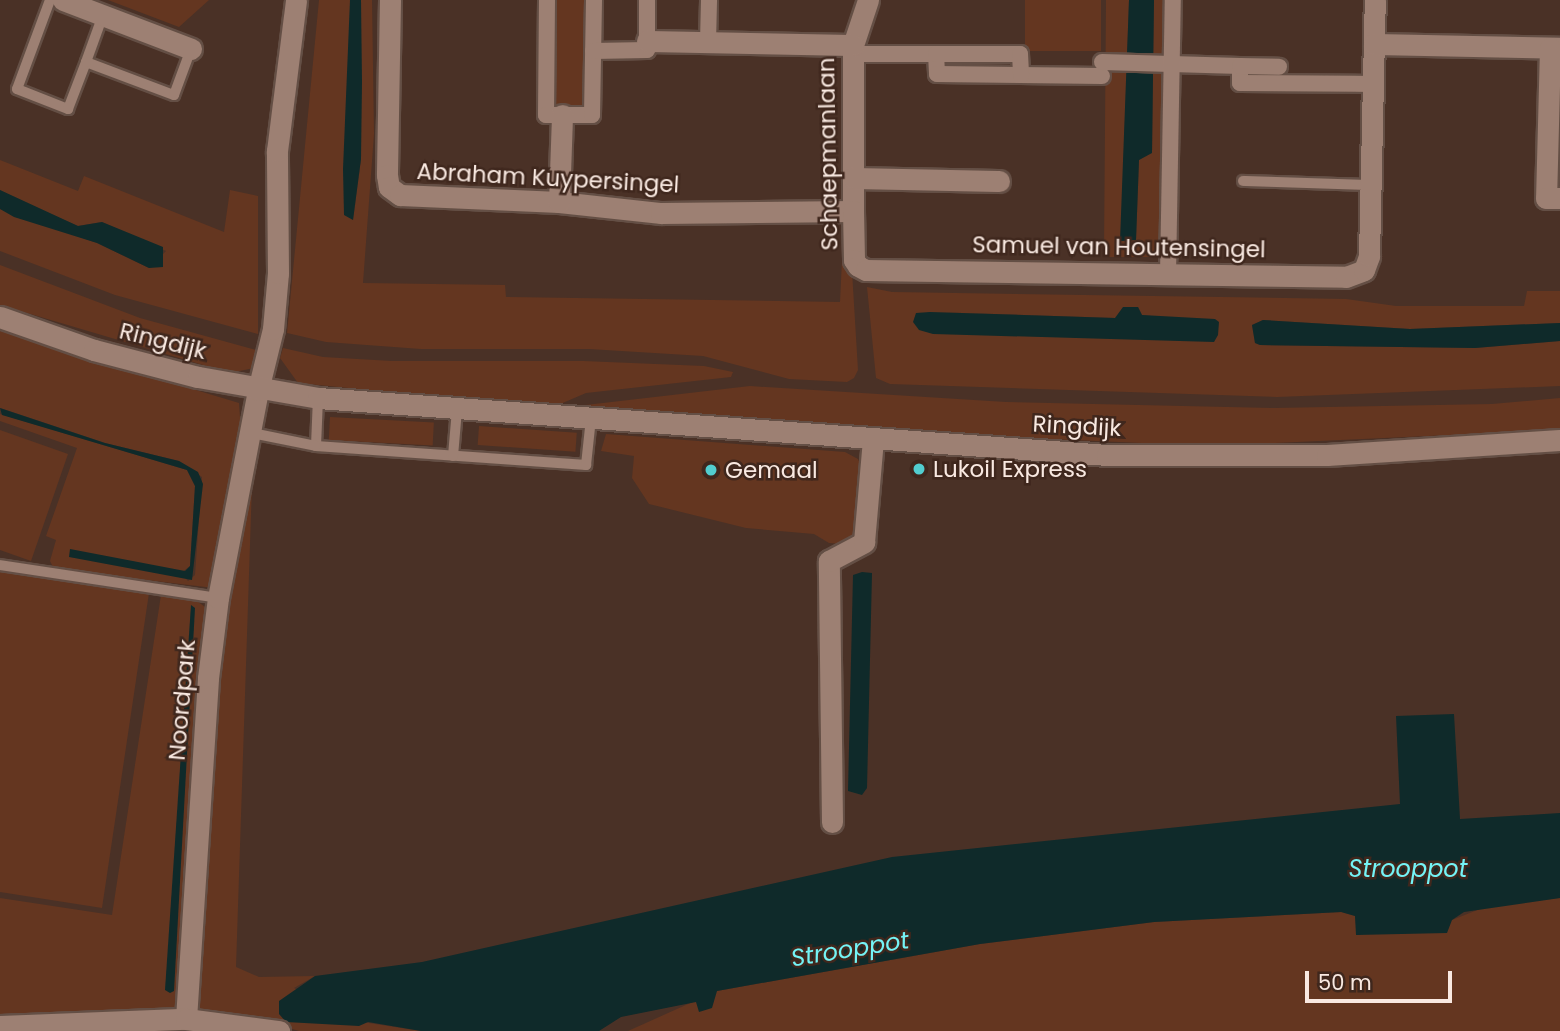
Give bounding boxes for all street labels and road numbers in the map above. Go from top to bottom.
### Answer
street label: Schaepmanlaan [813,57,843,251]
street label: Abraham Kuypersingel [416,157,680,199]
street label: Samuel van Houtensingel [972,231,1266,263]
street label: Ringdijk [117,317,209,365]
street label: Ringdijk [1032,410,1122,442]
street label: Noordpark [163,638,201,762]

